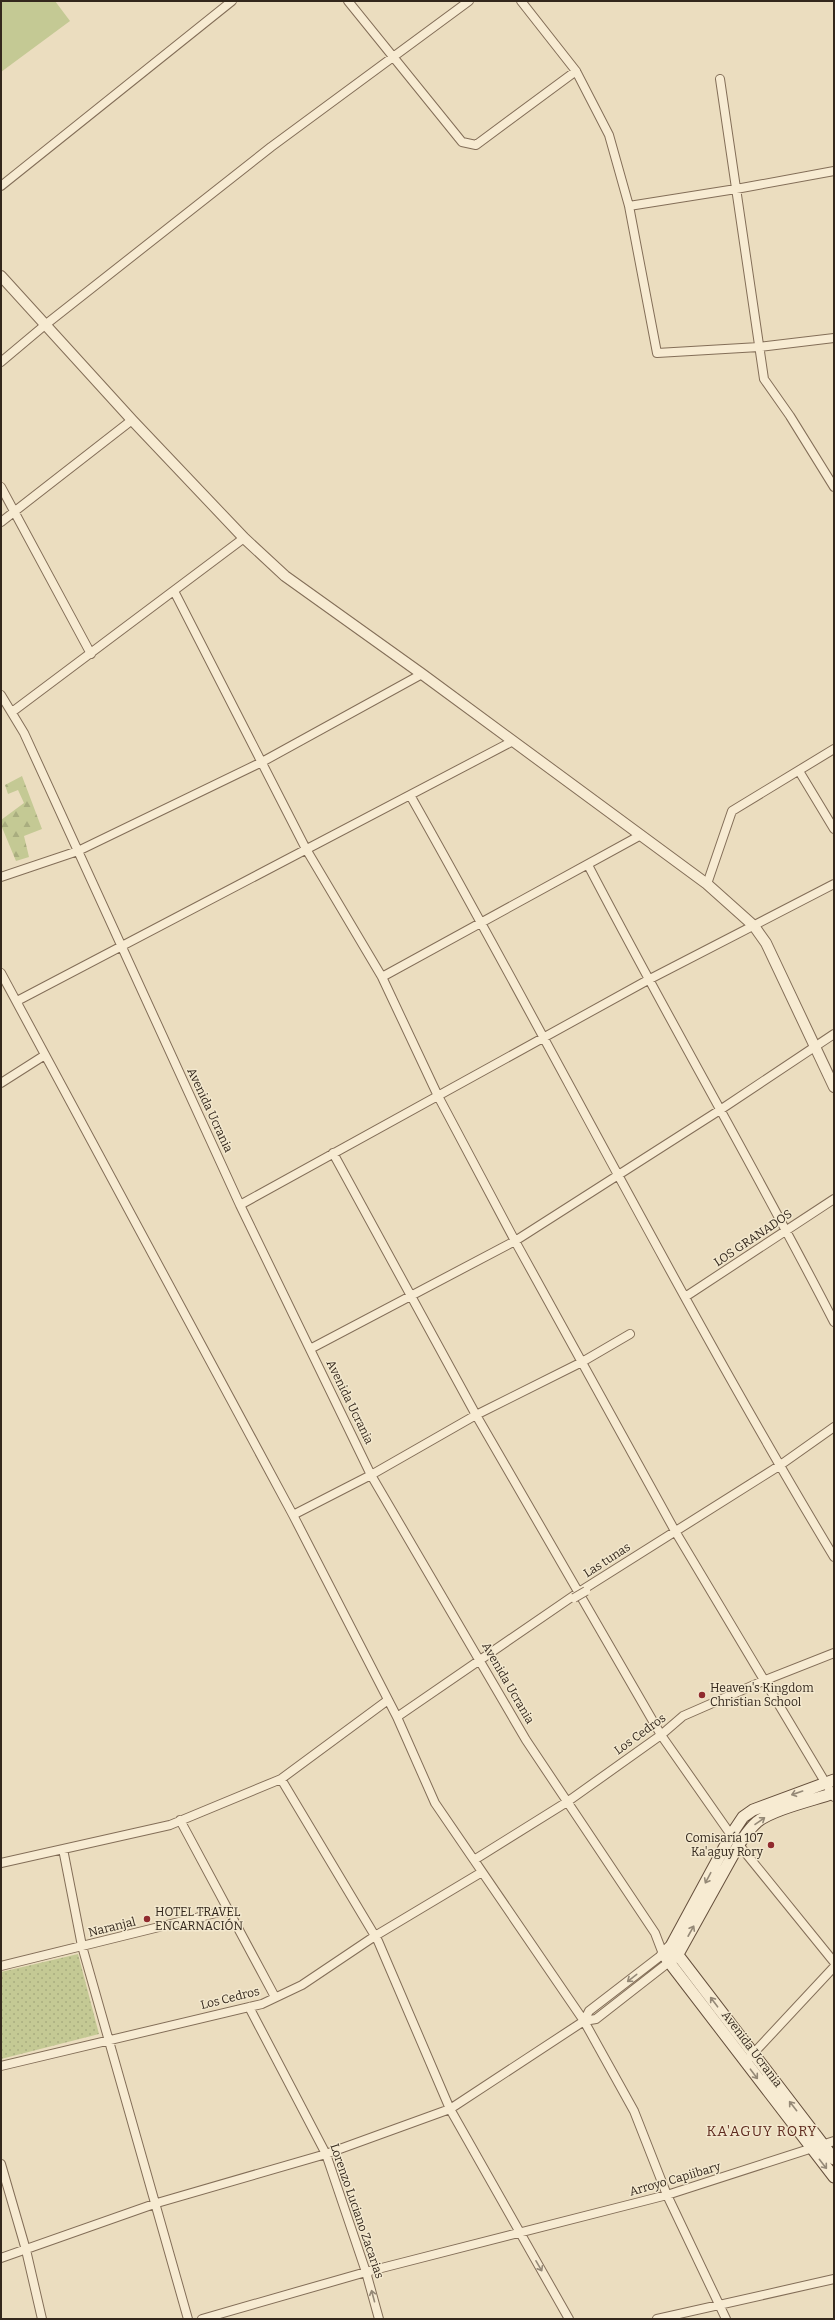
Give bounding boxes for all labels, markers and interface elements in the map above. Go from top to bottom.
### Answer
street label: Avenida Ucrania [184,1066,236,1155]
street label: LOS GRANADOS [711,1207,795,1269]
street label: Avenida Ucrania [324,1358,377,1447]
street label: Las tunas [581,1540,633,1580]
street label: Avenida Ucrania [479,1640,537,1727]
place label: Heaven's Kingdom Christian School [710,1681,814,1709]
marker: Heaven's Kingdom Christian School [697,1690,707,1700]
street label: Los Cedros [612,1710,669,1757]
one-way arrow [791,1790,804,1797]
one-way arrow [754,1817,765,1826]
place label: Comisaría 107 Ka'aguy Rory [685,1831,764,1859]
marker: Comisaría 107 Ka'aguy Rory [766,1840,776,1850]
one-way arrow [704,1872,711,1884]
place label: HOTEL TRAVEL ENCARNACIÓN [155,1905,244,1933]
street label: Naranjal [87,1914,138,1940]
marker: HOTEL TRAVEL ENCARNACIÓN [142,1914,152,1924]
one-way arrow [688,1925,696,1937]
one-way arrow [627,1973,638,1982]
street label: Los Cedros [199,1984,261,2012]
one-way arrow [710,1997,719,2008]
street label: Avenida Ucrania [719,2008,785,2090]
one-way arrow [750,2068,759,2079]
one-way arrow [789,2100,797,2111]
district label: KA'AGUY RORY [707,2123,817,2140]
street label: Lorenzo Luciano Zacarias [327,2142,387,2281]
one-way arrow [819,2158,827,2169]
street label: Arroyo Capiibary [628,2159,723,2199]
one-way arrow [536,2260,544,2272]
one-way arrow [369,2289,376,2302]

